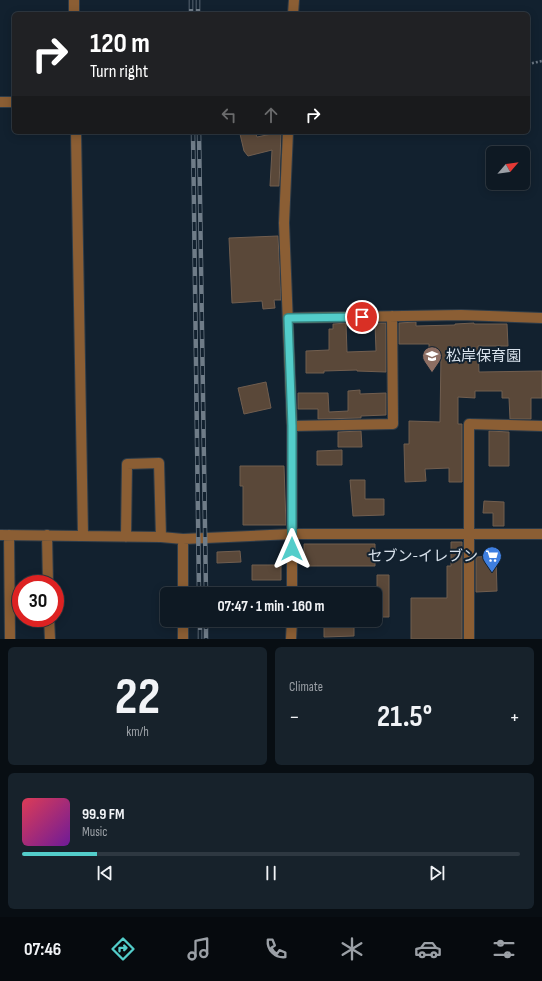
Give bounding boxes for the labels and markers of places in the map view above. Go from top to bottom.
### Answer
pin [345,300,379,334]
school or university icon: 松岸保育園 [421,345,443,373]
place label: 松岸保育園 [446,347,521,366]
supermarket icon: セブン-イレブン [481,545,503,573]
place label: セブン-イレブン [367,547,478,566]

